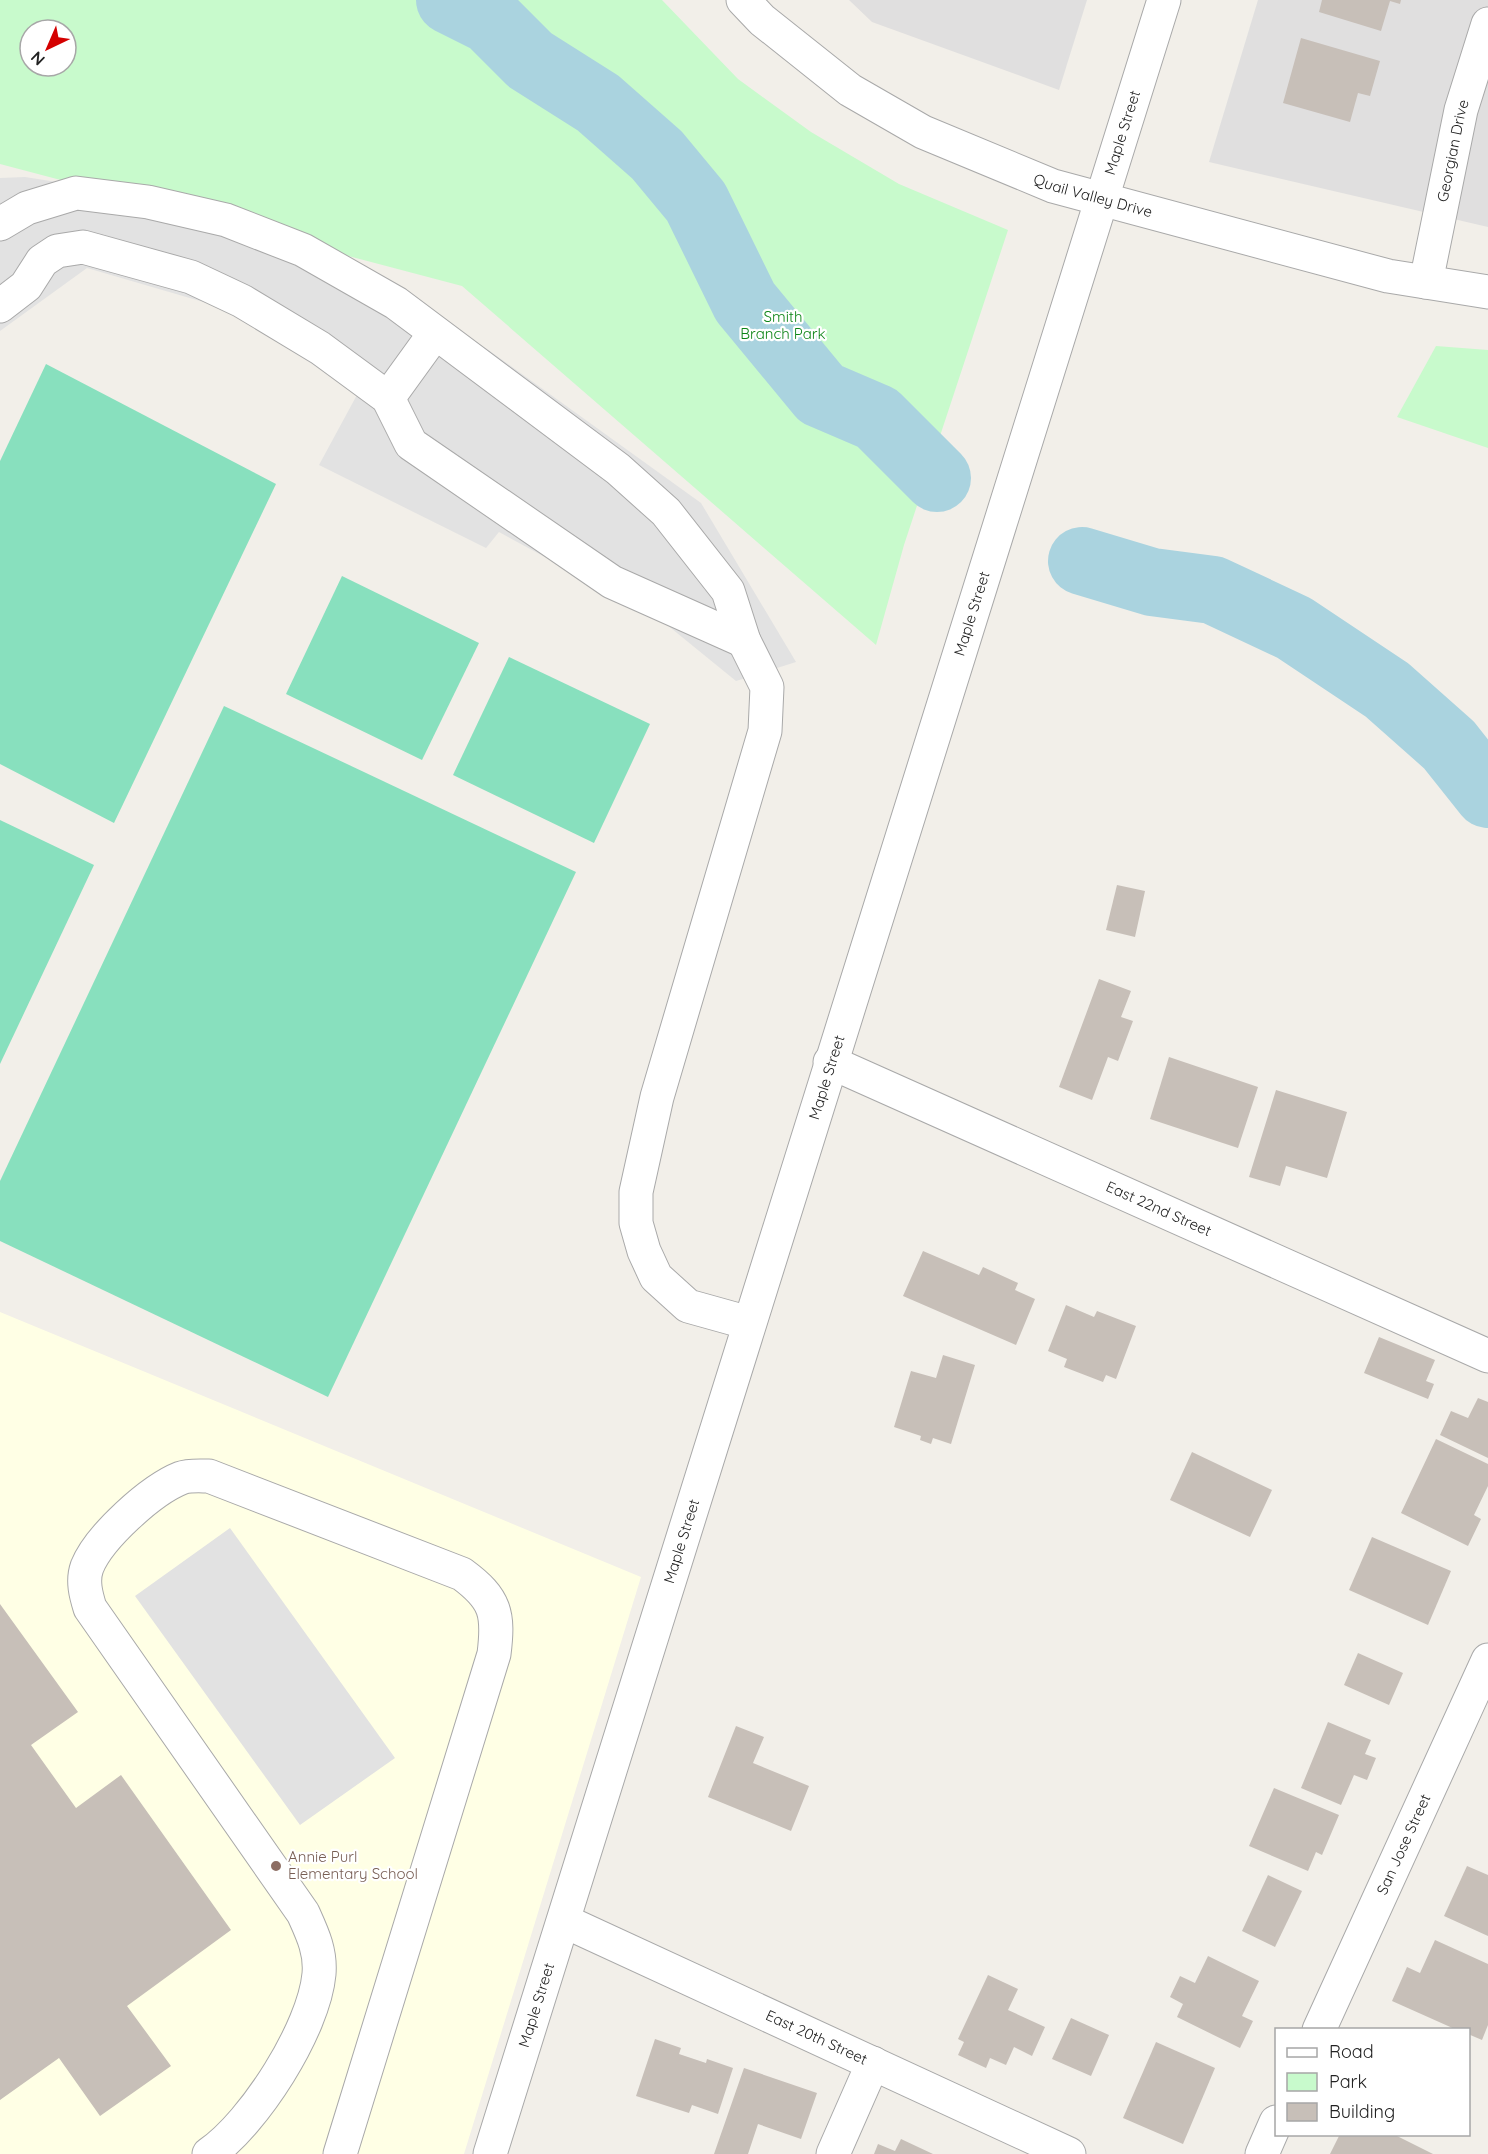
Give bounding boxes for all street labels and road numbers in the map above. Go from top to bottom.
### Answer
street label: Maple Street [1100,88,1144,177]
street label: Georgian Drive [1433,97,1473,204]
street label: Quail Valley Drive [1031,169,1155,221]
street label: Maple Street [949,569,994,658]
street label: Maple Street [804,1033,849,1122]
street label: East 22nd Street [1103,1177,1215,1240]
street label: Maple Street [659,1497,703,1586]
street label: San Jose Street [1372,1791,1435,1898]
street label: Maple Street [514,1960,558,2050]
street label: East 20th Street [763,2005,871,2069]

